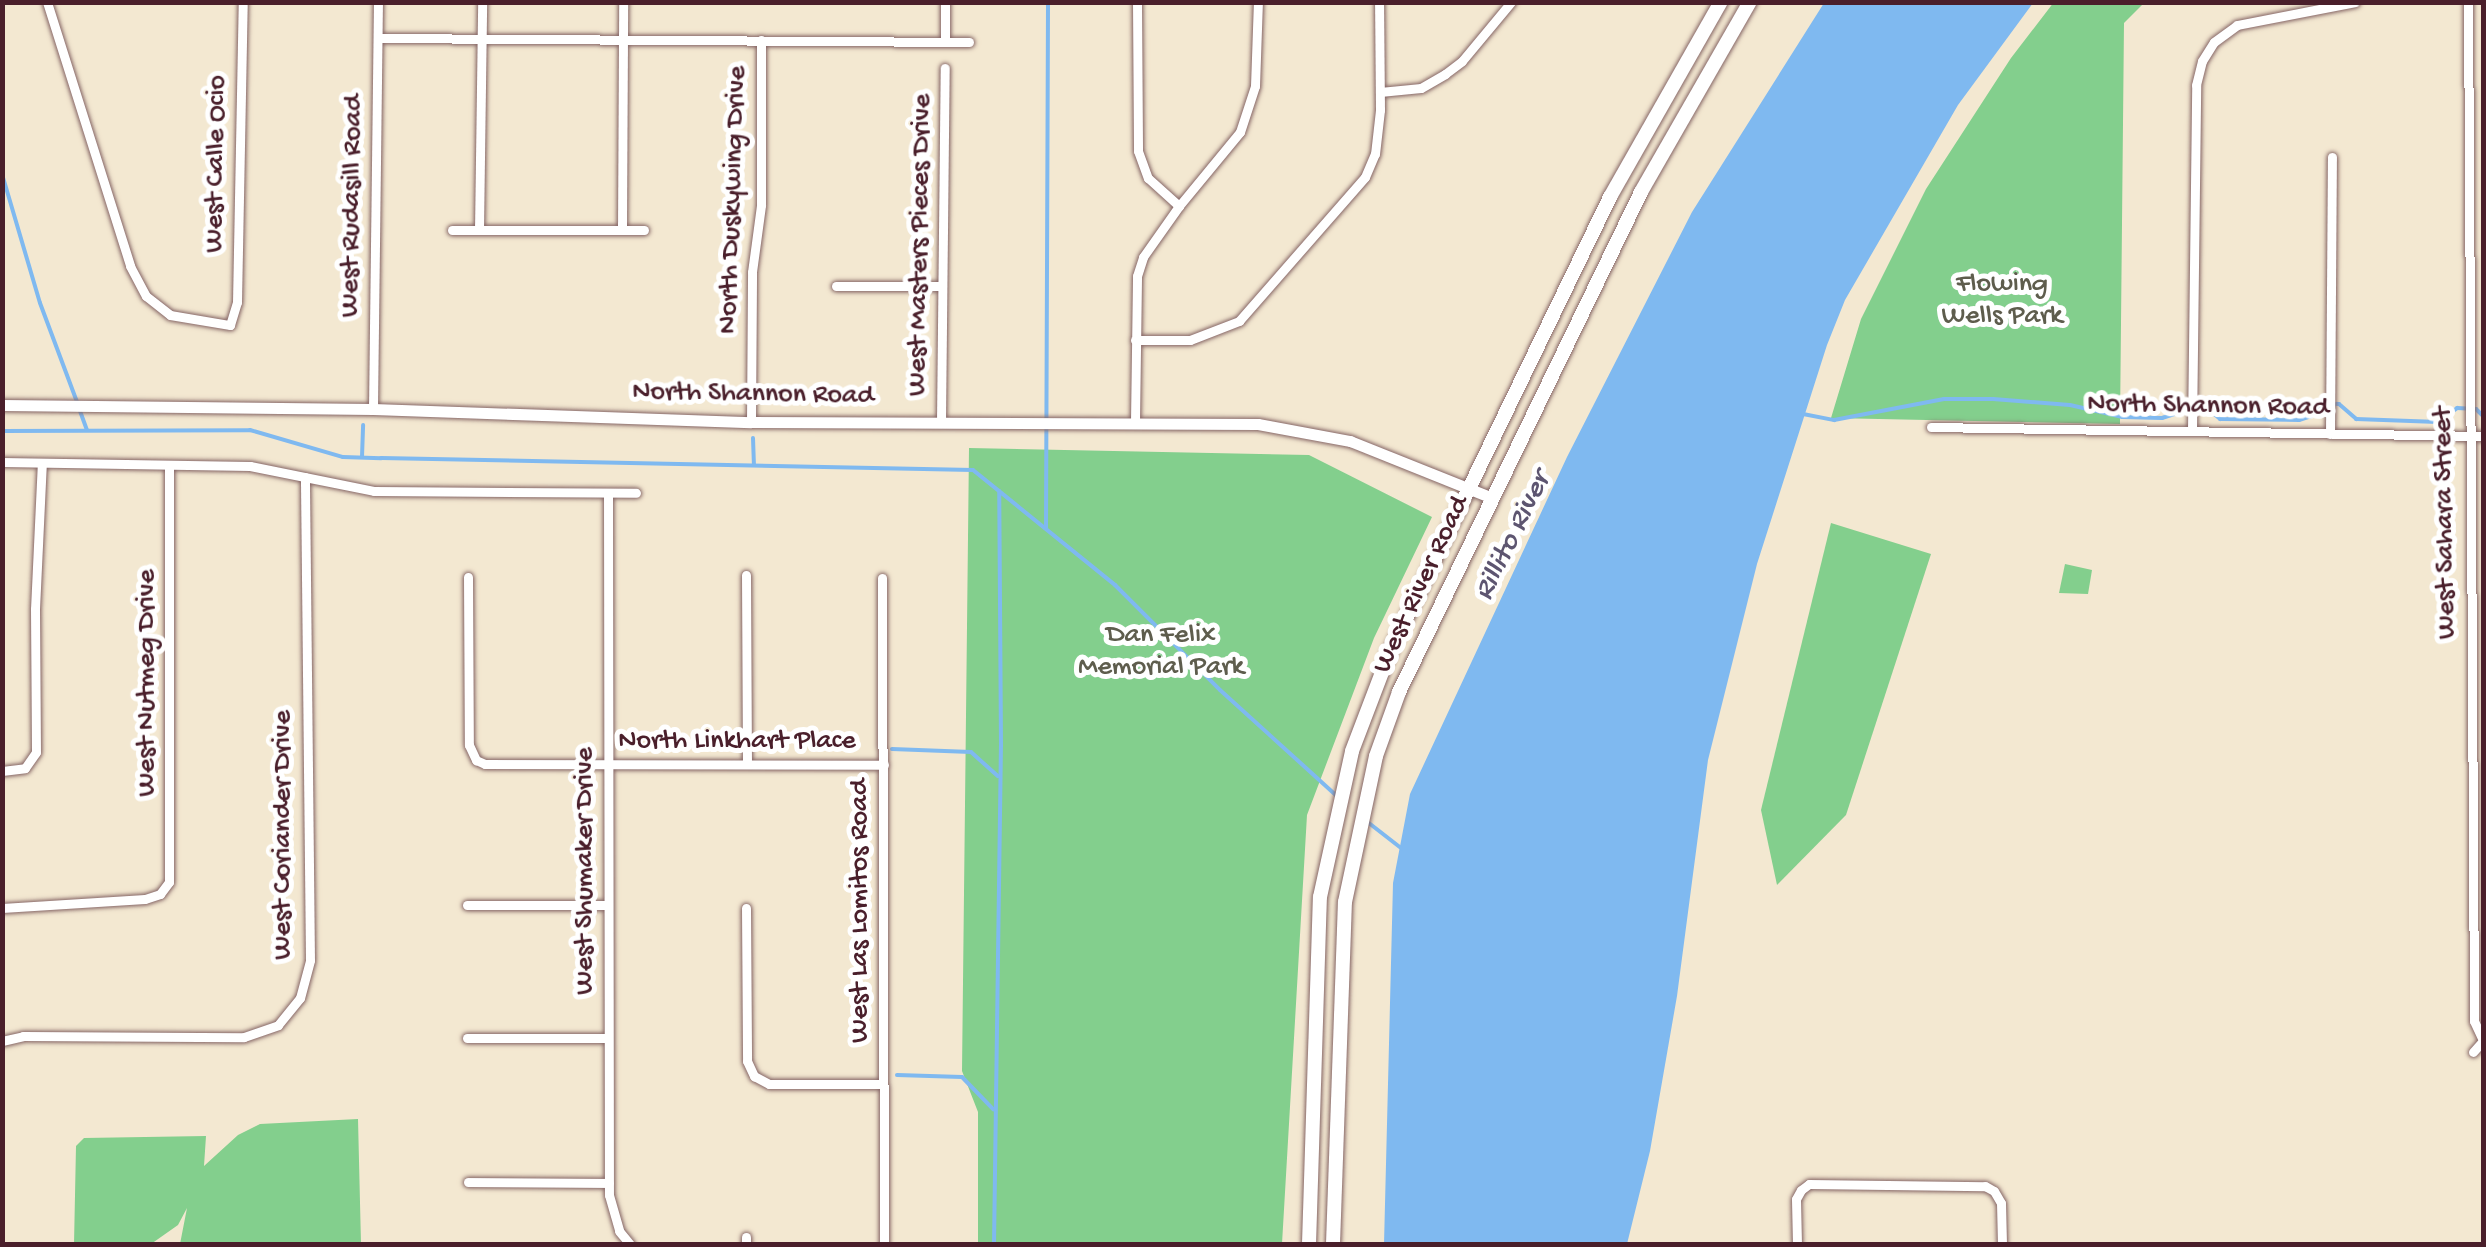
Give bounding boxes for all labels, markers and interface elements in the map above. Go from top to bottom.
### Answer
street label: North Duskywing Drive [713,65,755,335]
street label: West Calle Ocio [199,75,235,253]
street label: West Masters Pieces Drive [902,93,940,397]
street label: West Rudasill Road [334,94,372,318]
park label: Flowing Wells Park [1942,268,2062,334]
street label: North Shannon Road [632,376,874,414]
street label: North Shannon Road [2087,388,2329,426]
street label: West Sahara Street [2427,406,2465,640]
water label: Rillito River [1467,467,1561,607]
street label: West River Road [1366,491,1478,679]
street label: West Nutmeg Drive [131,569,165,797]
park label: Dan Felix Memorial Park [1078,619,1244,685]
street label: West Coriander Drive [267,710,301,960]
street label: North Linkhart Place [618,725,856,759]
street label: West Shumaker Drive [569,747,603,995]
street label: West Las Lomitos Road [844,779,878,1043]

